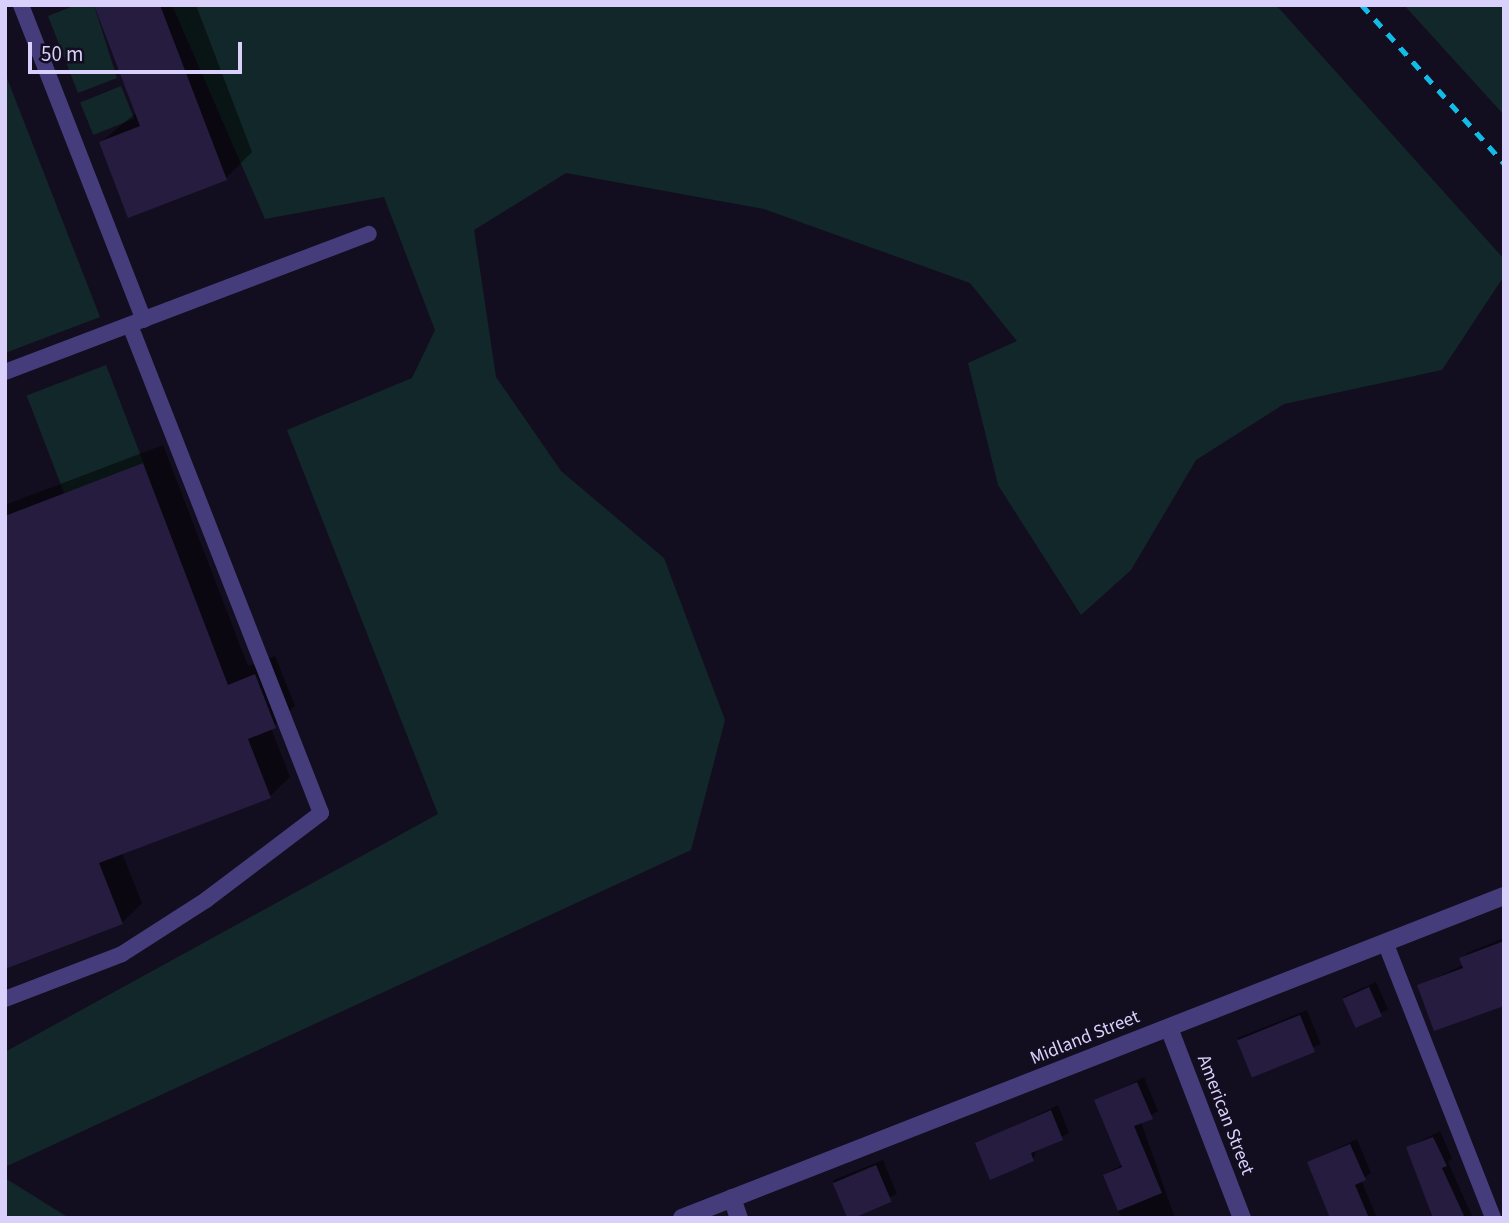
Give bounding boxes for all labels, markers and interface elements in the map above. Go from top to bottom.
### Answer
scale bar [32,28,245,72]
text: 50 m [41,39,83,69]
street label: Midland Street [1027,1006,1143,1070]
street label: American Street [1192,1052,1258,1178]

